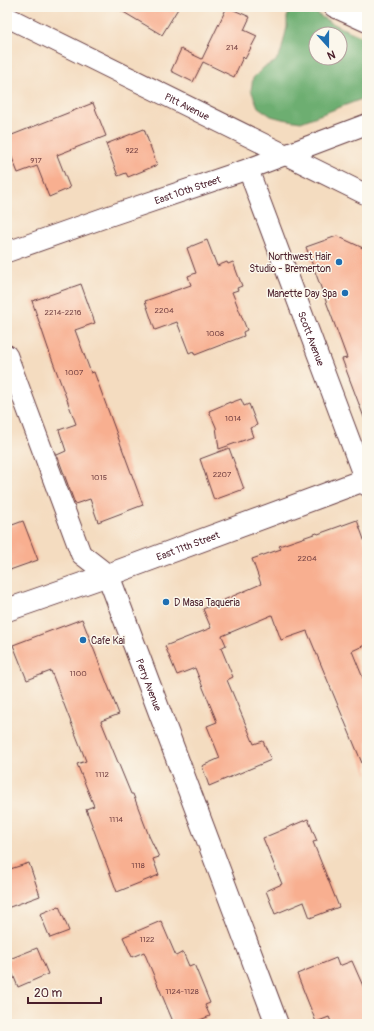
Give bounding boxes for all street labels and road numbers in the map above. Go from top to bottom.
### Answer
street label: Pitt Avenue [162,91,211,123]
street label: East 10th Street [153,173,223,207]
street label: Scott Avenue [295,310,326,368]
street label: East 11th Street [155,529,222,564]
street label: Perry Avenue [133,657,164,713]

